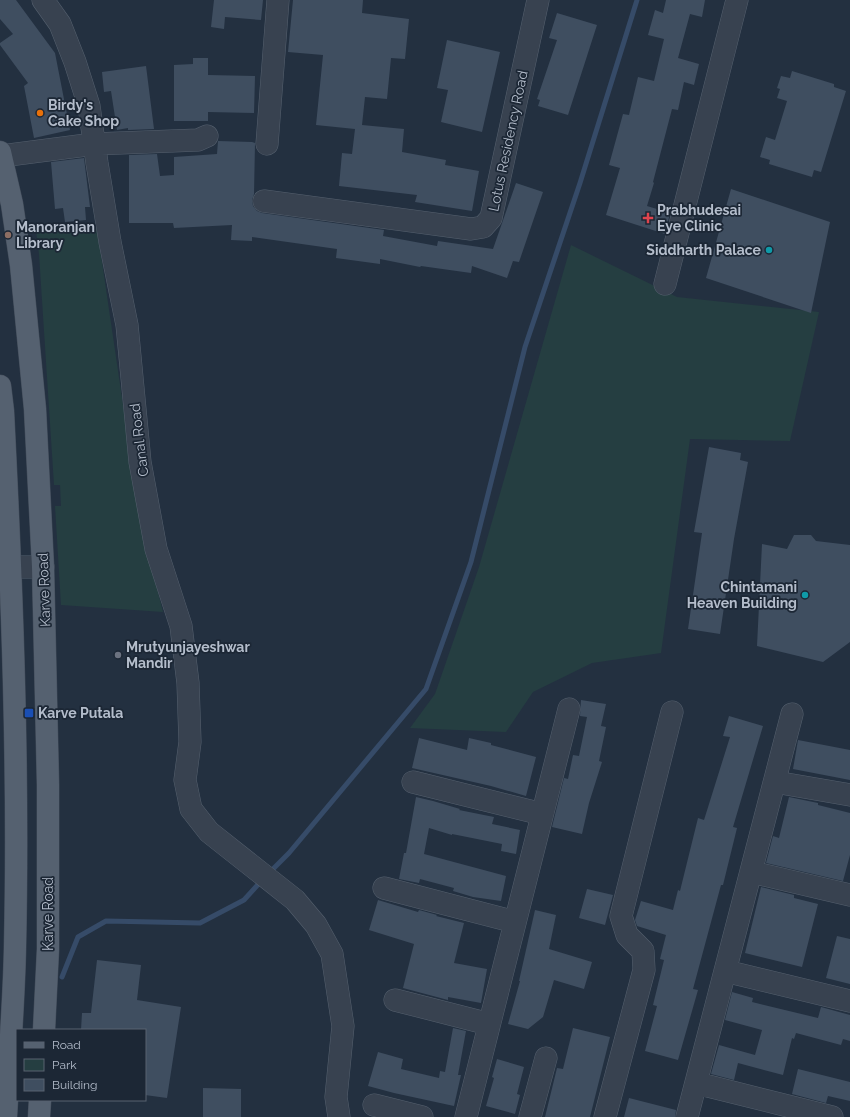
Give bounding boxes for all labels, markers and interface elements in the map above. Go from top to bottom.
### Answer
street label: Lotus Residency Road [485,69,531,213]
place label: Birdy's Cake Shop [48,97,119,129]
marker: Birdy's Cake Shop [35,108,45,118]
place label: Prabhudesai Eye Clinic [657,202,741,234]
marker: Prabhudesai Eye Clinic [642,212,654,224]
place label: Manoranjan Library [16,219,95,251]
marker: Manoranjan Library [3,230,13,240]
place label: Siddharth Palace [646,242,762,258]
marker: Siddharth Palace [764,245,774,255]
street label: Canal Road [127,403,151,477]
street label: Karve Road [35,553,53,627]
place label: Chintamani Heaven Building [687,579,797,611]
marker: Chintamani Heaven Building [800,590,810,600]
place label: Mrutyunjayeshwar Mandir [126,639,250,671]
marker: Mrutyunjayeshwar Mandir [113,650,123,660]
place label: Karve Putala [38,705,123,721]
marker: Karve Putala [23,707,35,719]
street label: Karve Road [40,877,56,951]
legend [16,1029,146,1101]
text: Road [52,1038,81,1052]
text: Park [52,1058,77,1072]
text: Building [52,1078,98,1092]

